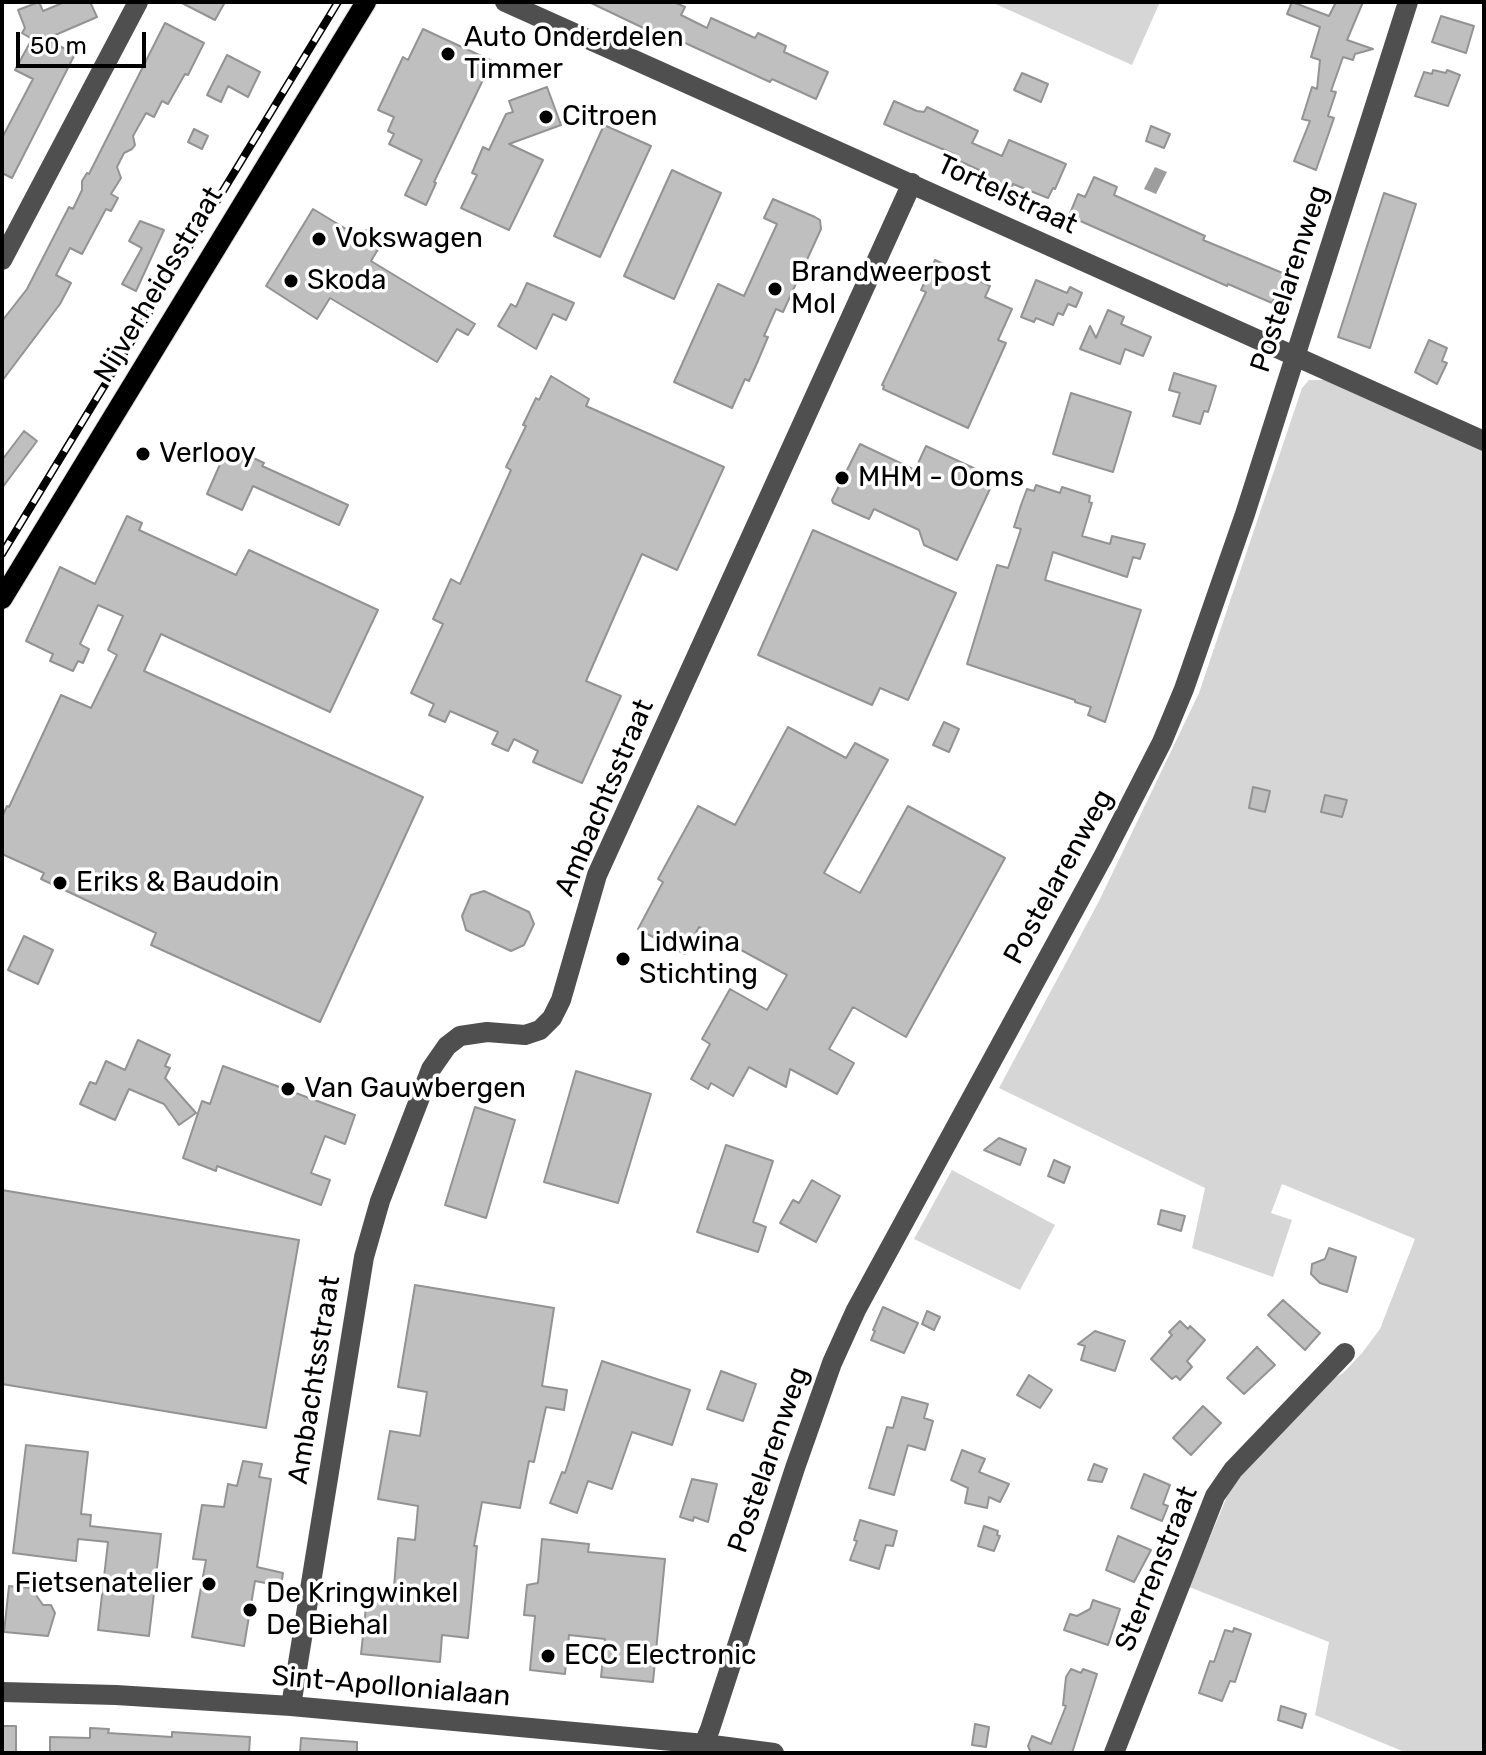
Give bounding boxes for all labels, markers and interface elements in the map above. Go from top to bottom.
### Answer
scale bar [20,16,150,66]
place label: Auto Onderdelen Timmer [464,21,684,87]
text: 50 m [30,32,87,60]
marker: Auto Onderdelen Timmer [439,45,457,63]
place label: Citroen [562,100,657,134]
marker: Citroen [537,108,555,126]
street label: Tortelstraat [931,148,1083,242]
street label: Nijverheidsstraat [87,181,231,389]
street label: Postelarenweg [1244,181,1336,377]
place label: Vokswagen [335,222,483,256]
marker: Vokswagen [310,230,328,248]
place label: Brandweerpost Mol [791,256,991,322]
place label: Skoda [307,264,386,298]
marker: Skoda [282,272,300,290]
marker: Brandweerpost Mol [766,280,784,298]
place label: Verlooy [159,437,256,471]
marker: Verlooy [134,445,152,463]
place label: MHM - Ooms [858,461,1024,495]
marker: MHM - Ooms [833,469,851,487]
street label: Ambachtsstraat [548,694,662,902]
street label: Postelarenweg [997,784,1121,970]
place label: Eriks & Baudoin [76,866,279,900]
marker: Eriks & Baudoin [51,874,69,892]
place label: Lidwina Stichting [639,926,758,992]
marker: Lidwina Stichting [614,950,632,968]
place label: Van Gauwbergen [304,1072,526,1106]
marker: Van Gauwbergen [279,1080,297,1098]
street label: Ambachtsstraat [282,1273,348,1487]
street label: Postelarenweg [721,1363,817,1557]
street label: Sterrenstraat [1109,1482,1205,1656]
place label: Fietsenatelier [15,1567,193,1601]
marker: Fietsenatelier [200,1575,218,1593]
place label: De Kringwinkel De Biehal [266,1577,458,1643]
marker: De Kringwinkel De Biehal [241,1601,259,1619]
place label: ECC Electronic [564,1639,756,1673]
marker: ECC Electronic [539,1647,557,1665]
street label: Sint-Apollonialaan [270,1660,512,1714]

